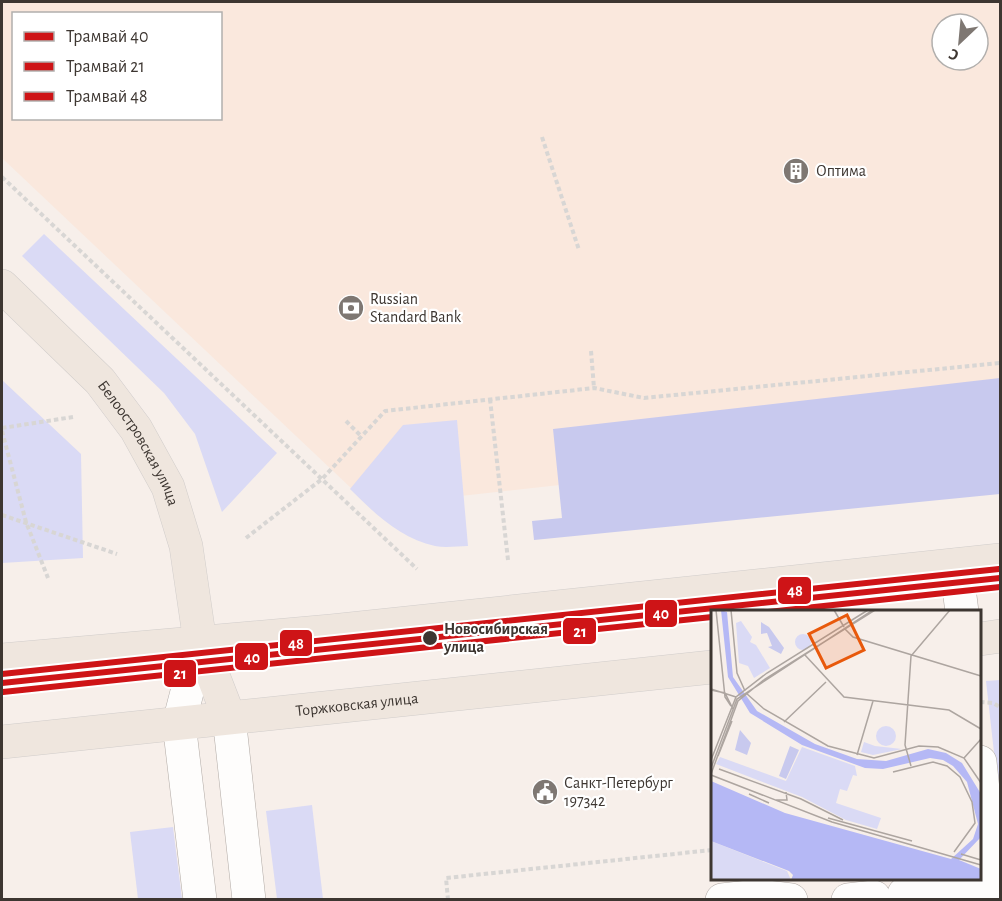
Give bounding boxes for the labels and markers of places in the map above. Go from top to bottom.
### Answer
building icon: Оптима [781,156,811,186]
place label: Оптима [816,163,866,179]
place label: Russian Standard Bank [370,291,462,325]
bank icon: Russian Standard Bank [336,293,366,323]
place label: Новосибирская улица [443,621,548,656]
marker: Новосибирская улица [421,629,439,647]
place label: Санкт-Петербург 197342 [564,775,673,809]
public building icon: Санкт-Петербург 197342 [530,777,560,807]

